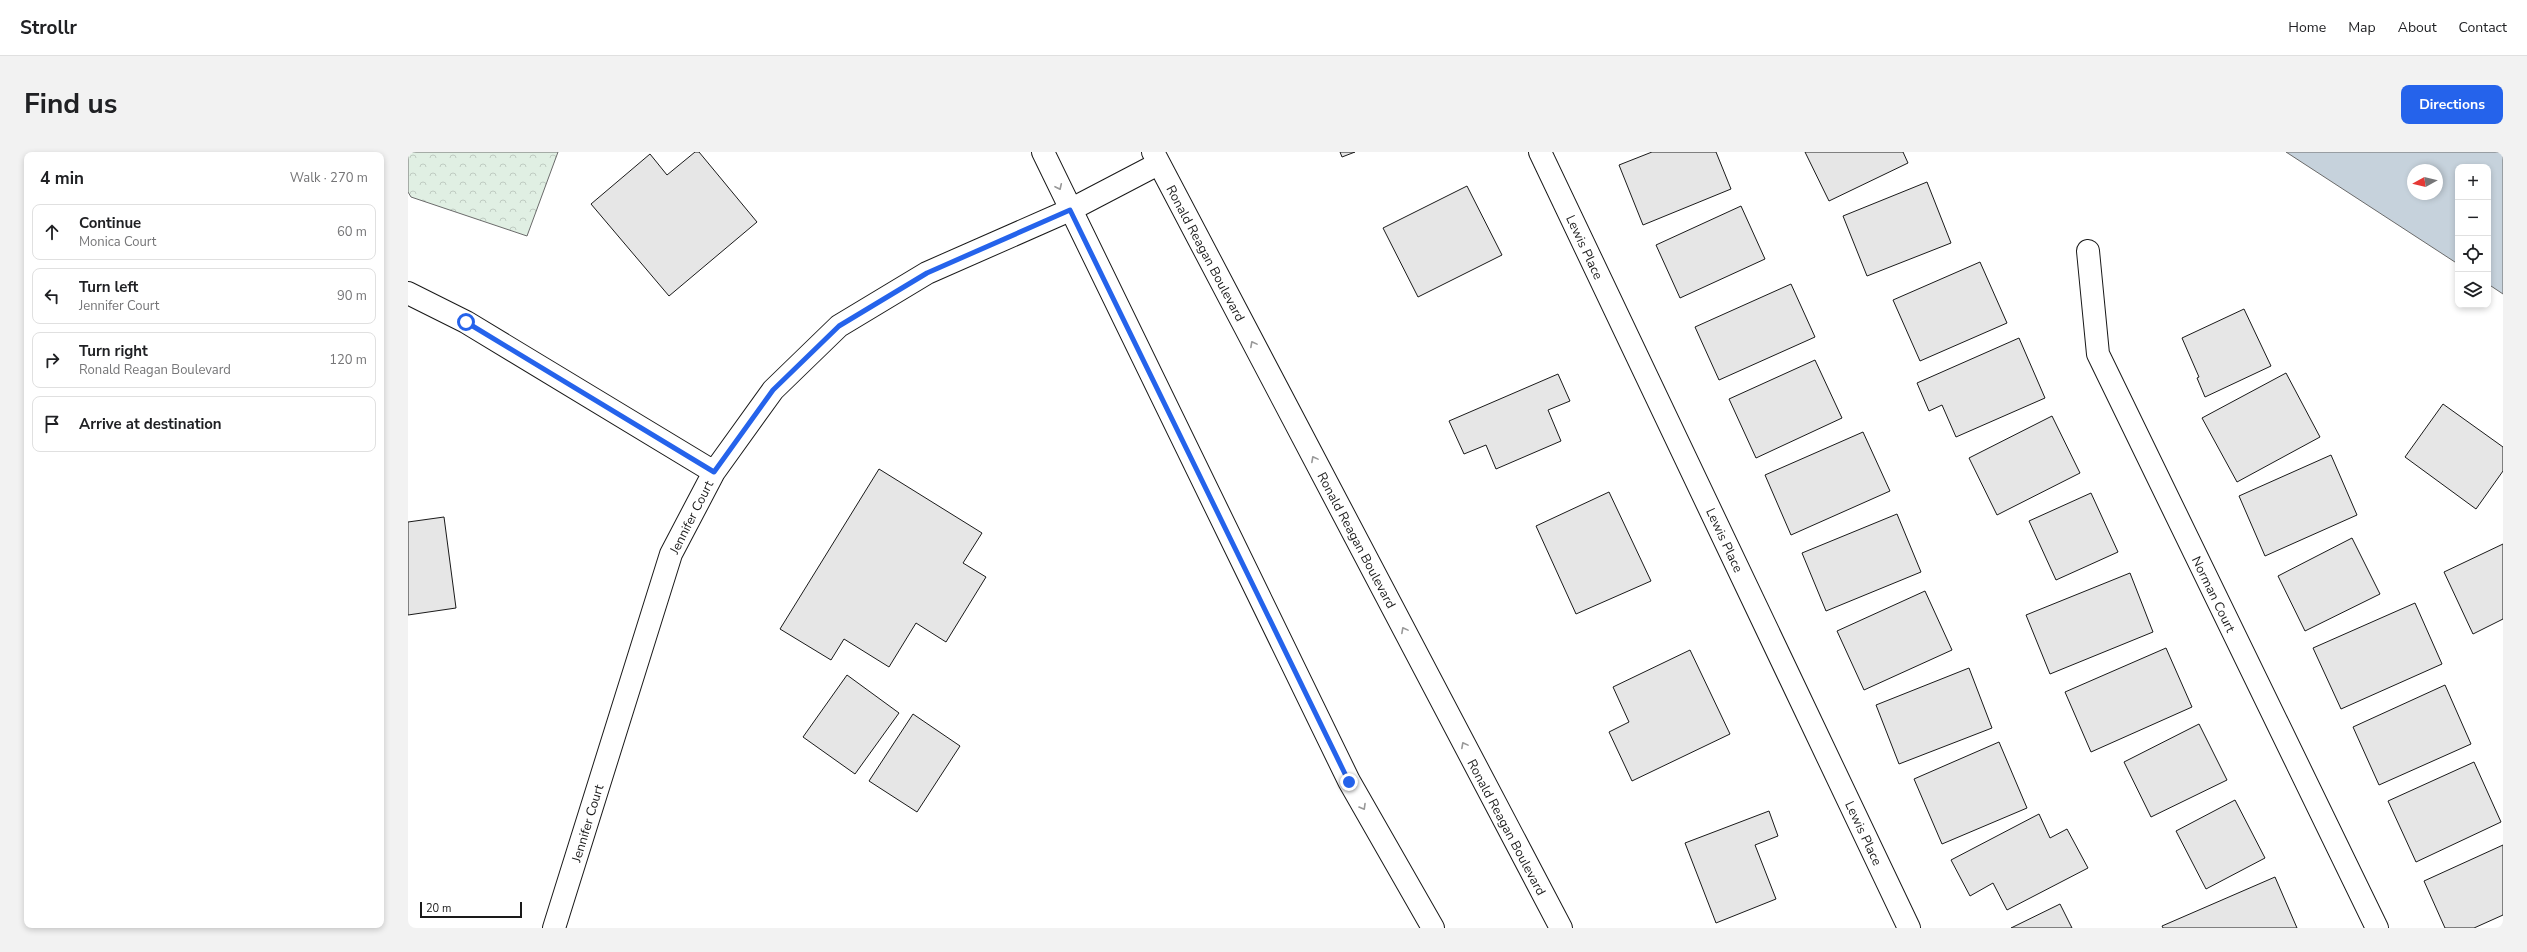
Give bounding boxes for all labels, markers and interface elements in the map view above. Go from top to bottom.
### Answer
text: Strollr [20,15,77,41]
text: Home [2288,18,2326,37]
text: Map [2348,18,2376,37]
text: About [2398,18,2437,37]
text: Contact [2459,18,2507,37]
text: Find us [24,85,118,123]
button: Directions [2401,85,2503,124]
north arrow [2407,164,2443,200]
map controls [2455,164,2491,308]
button: + [2455,164,2491,200]
text: 4 min [40,167,84,190]
text: Walk · 270 m [290,169,368,187]
street label: Ronald Reagan Boulevard [1162,182,1249,325]
one-way arrow [1055,183,1062,191]
button: − [2455,200,2491,236]
street label: Lewis Place [1561,212,1607,283]
text: Continue [79,213,141,233]
icon: ahead [41,221,63,243]
text: 60 m [337,223,367,241]
text: Monica Court [79,233,156,251]
button: locate [2455,236,2491,272]
button: layers [2455,272,2491,308]
text: Turn left [79,277,138,297]
icon: left [41,285,63,307]
text: 90 m [337,287,367,305]
text: Jennifer Court [79,297,159,315]
route start [457,313,475,331]
text: Turn right [79,341,148,361]
one-way arrow [1251,341,1258,348]
icon: right [41,349,63,371]
text: 120 m [329,351,367,369]
text: Ronald Reagan Boulevard [79,361,231,379]
icon: arrive [41,413,63,435]
text: Arrive at destination [79,414,222,434]
one-way arrow [1311,456,1319,463]
street label: Ronald Reagan Boulevard [1313,469,1400,612]
street label: Jennifer Court [665,477,718,558]
street label: Lewis Place [1701,505,1747,576]
street label: Norman Court [2187,553,2239,636]
one-way arrow [1401,627,1409,634]
one-way arrow [1462,742,1469,749]
street label: Ronald Reagan Boulevard [1463,756,1550,899]
route end [1340,773,1358,791]
street label: Jennifer Court [567,782,608,865]
street label: Lewis Place [1840,798,1886,869]
one-way arrow [1359,803,1366,810]
scale bar [420,900,522,919]
text: 20 m [426,901,451,916]

